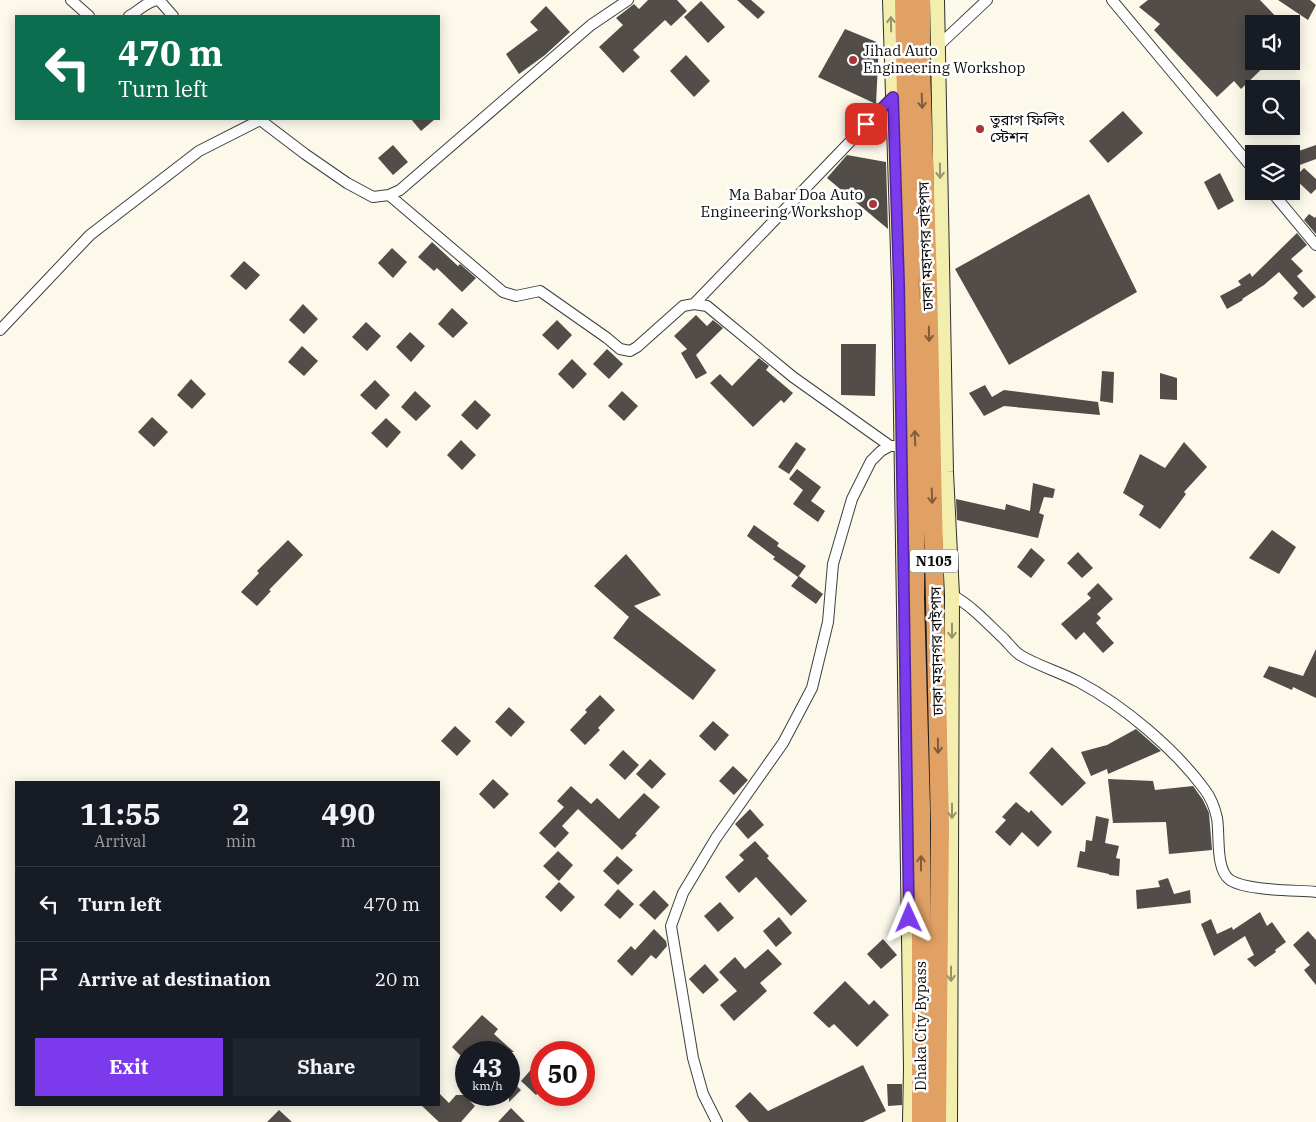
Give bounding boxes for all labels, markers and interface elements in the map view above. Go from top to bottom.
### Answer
map controls [1245,15,1300,200]
button: sound [1245,15,1300,70]
one-way arrow [886,16,896,32]
text: 470 m [118,30,223,76]
icon: left [35,35,100,100]
place label: Jihad Auto Engineering Workshop [863,41,1025,77]
marker: Jihad Auto Engineering Workshop [847,54,859,66]
text: Turn left [118,74,208,103]
button: search [1245,80,1300,135]
one-way arrow [917,92,927,109]
pin [845,103,887,145]
icon: arrive [852,110,880,138]
place label: তুরাগ ফিলিং স্টেশন [989,110,1065,146]
marker: তুরাগ ফিলিং স্টেশন [974,123,986,135]
button: layers [1245,145,1300,200]
one-way arrow [935,162,945,179]
street label: ঢাকা মহানগর বাইপাস [914,181,937,312]
place label: Ma Babar Doa Auto Engineering Workshop [701,185,863,221]
marker: Ma Babar Doa Auto Engineering Workshop [867,198,879,210]
one-way arrow [924,325,934,341]
one-way arrow [910,431,919,447]
one-way arrow [927,488,937,504]
road number: N105 [910,550,958,572]
street label: ঢাকা মহানগর বাইপাস [926,586,947,717]
one-way arrow [947,622,957,639]
one-way arrow [933,738,943,754]
text: 11:55 [80,794,161,833]
text: 2 [232,794,250,833]
text: 490 [321,794,375,833]
one-way arrow [947,802,957,819]
text: Arrival [94,831,146,851]
text: min [226,831,256,851]
text: m [341,831,356,851]
one-way arrow [916,856,926,872]
icon: left [35,890,63,918]
position arrow [882,891,934,943]
text: Turn left [78,892,161,916]
text: 470 m [363,892,420,916]
street label: Dhaka City Bypass [911,961,930,1091]
icon: arrive [35,965,63,993]
one-way arrow [946,965,956,981]
text: Arrive at destination [78,967,271,991]
text: 20 m [375,967,420,991]
button: Exit [35,1038,223,1096]
button: Share [233,1038,420,1096]
speed limit sign: 50 [530,1041,595,1106]
text: 43 [472,1051,503,1084]
text: km/h [472,1078,503,1093]

